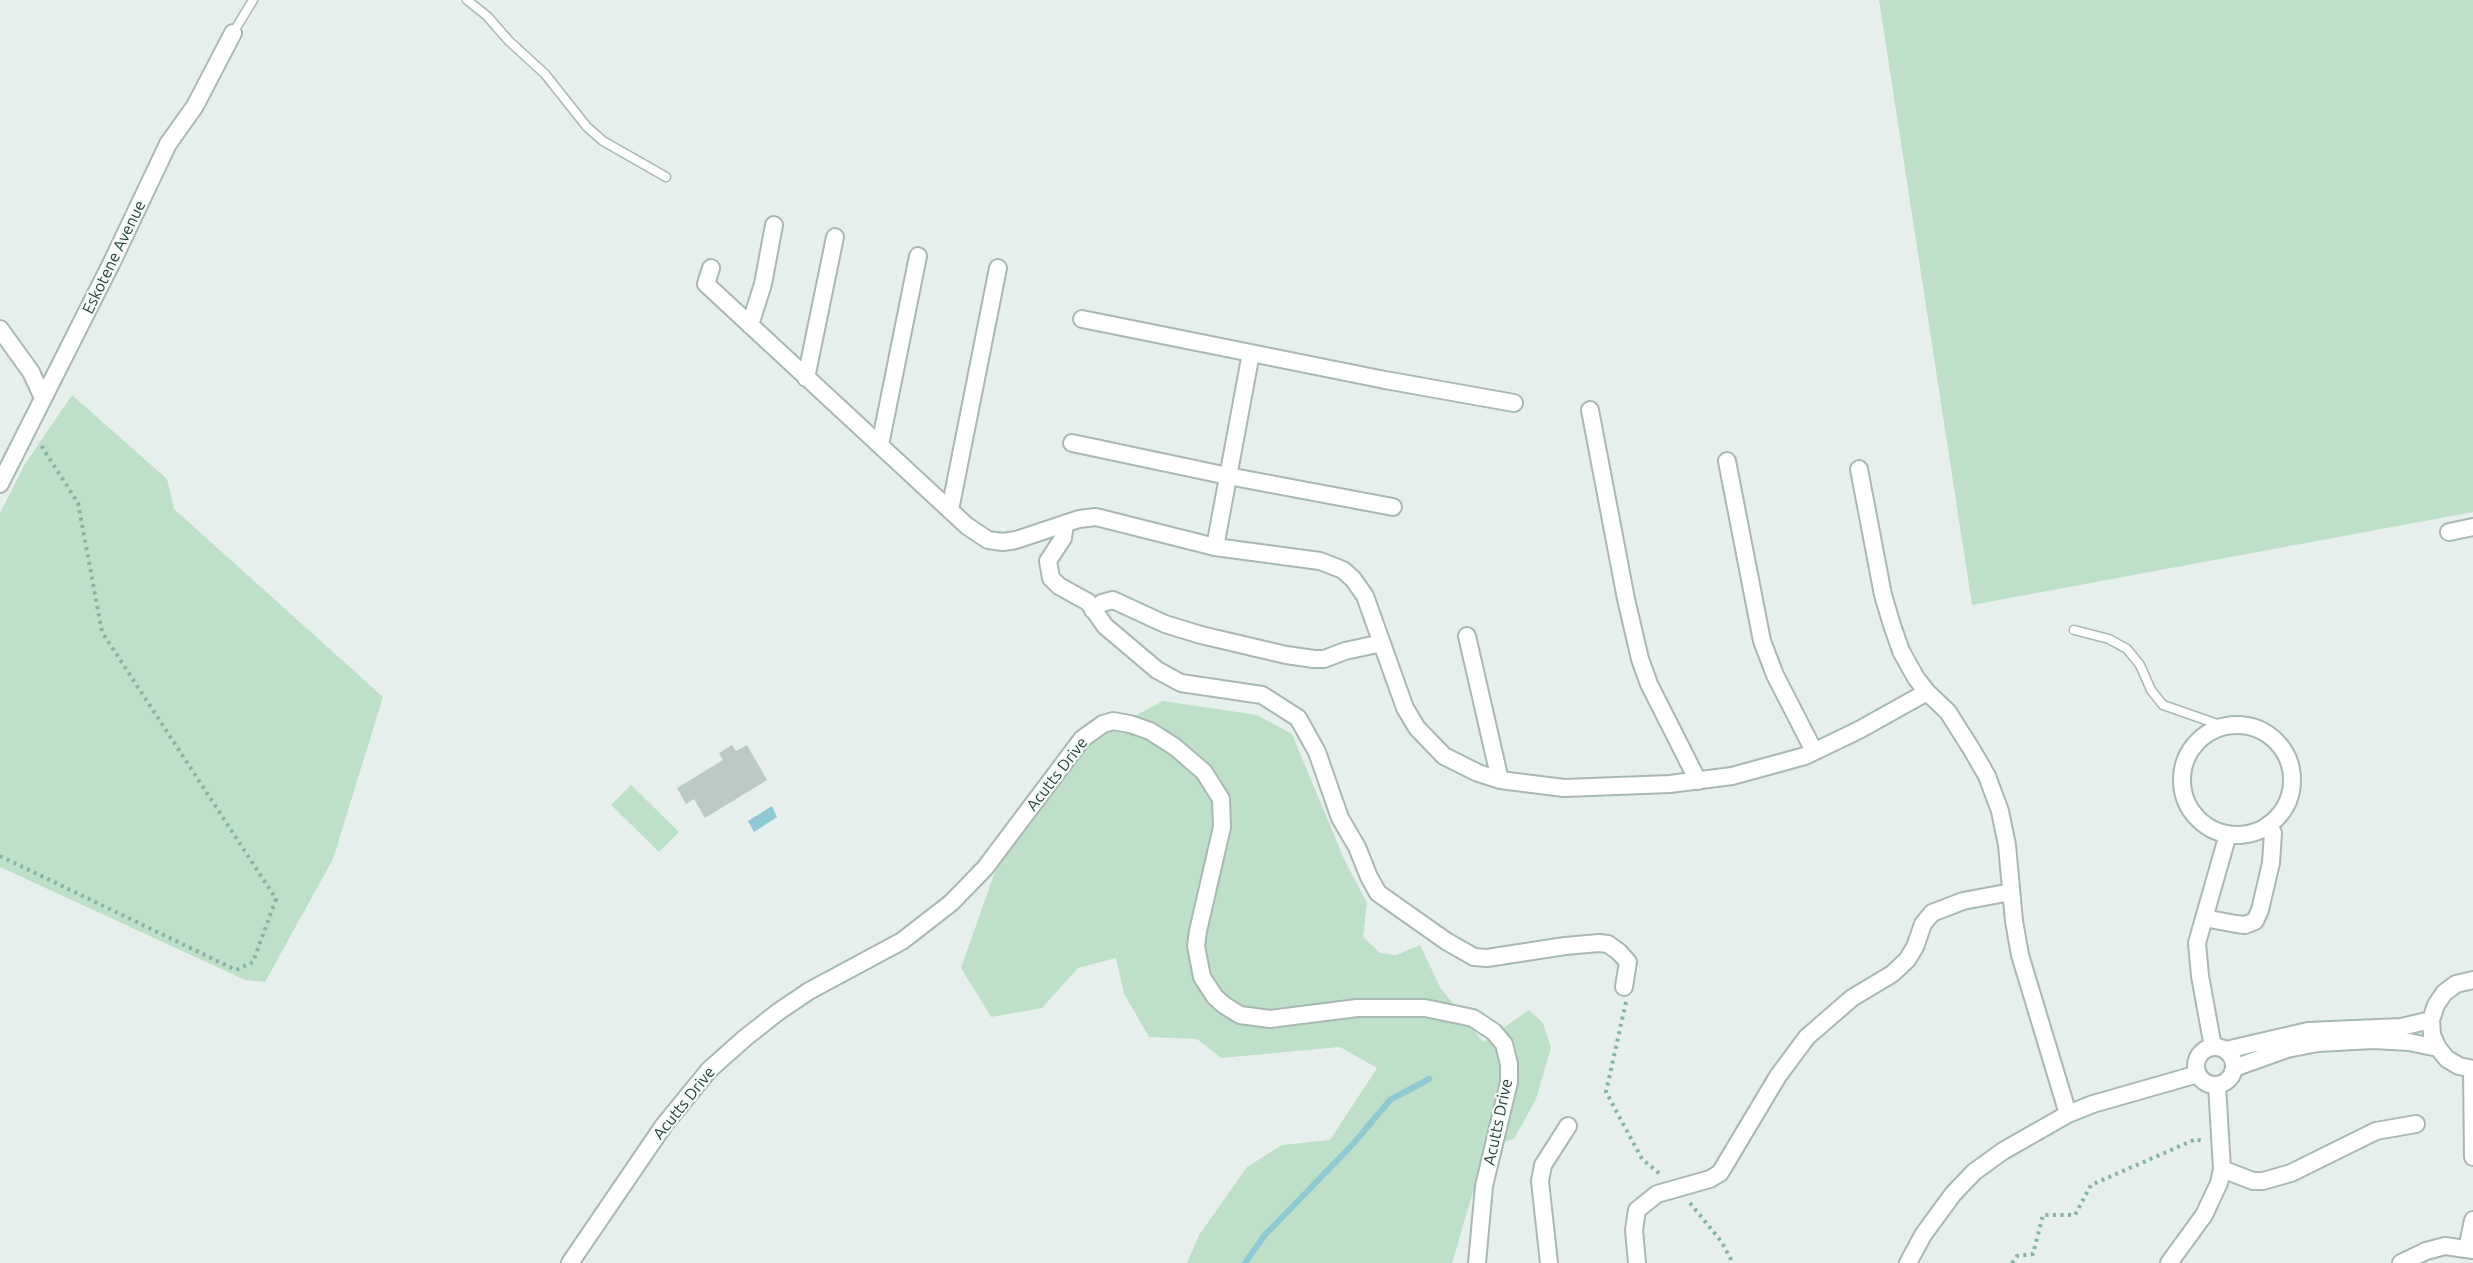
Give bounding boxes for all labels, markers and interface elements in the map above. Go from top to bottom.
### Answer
street label: Eskotene Avenue [78,197,150,317]
street label: Acutts Drive [1022,733,1092,815]
street label: Acutts Drive [649,1063,719,1143]
street label: Acutts Drive [1479,1077,1517,1167]

